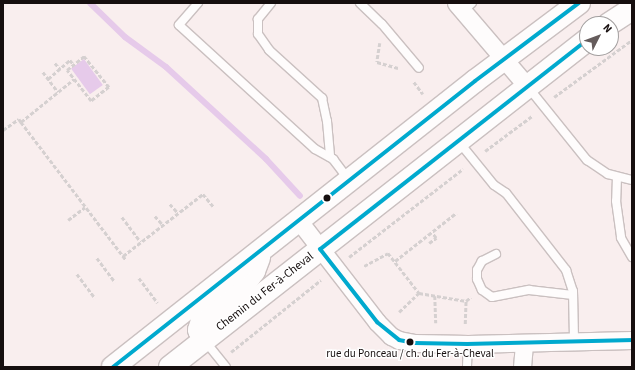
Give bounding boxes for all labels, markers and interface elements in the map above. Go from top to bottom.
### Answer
north arrow [579,16,619,56]
text: N [600,21,616,36]
unlabelled marker [322,193,332,203]
street label: Chemin du Fer-à-Cheval [213,249,317,335]
marker: rue du Ponceau / ch. du Fer-à-Cheval [405,337,415,347]
place label: rue du Ponceau / ch. du Fer-à-Cheval [326,347,494,361]

